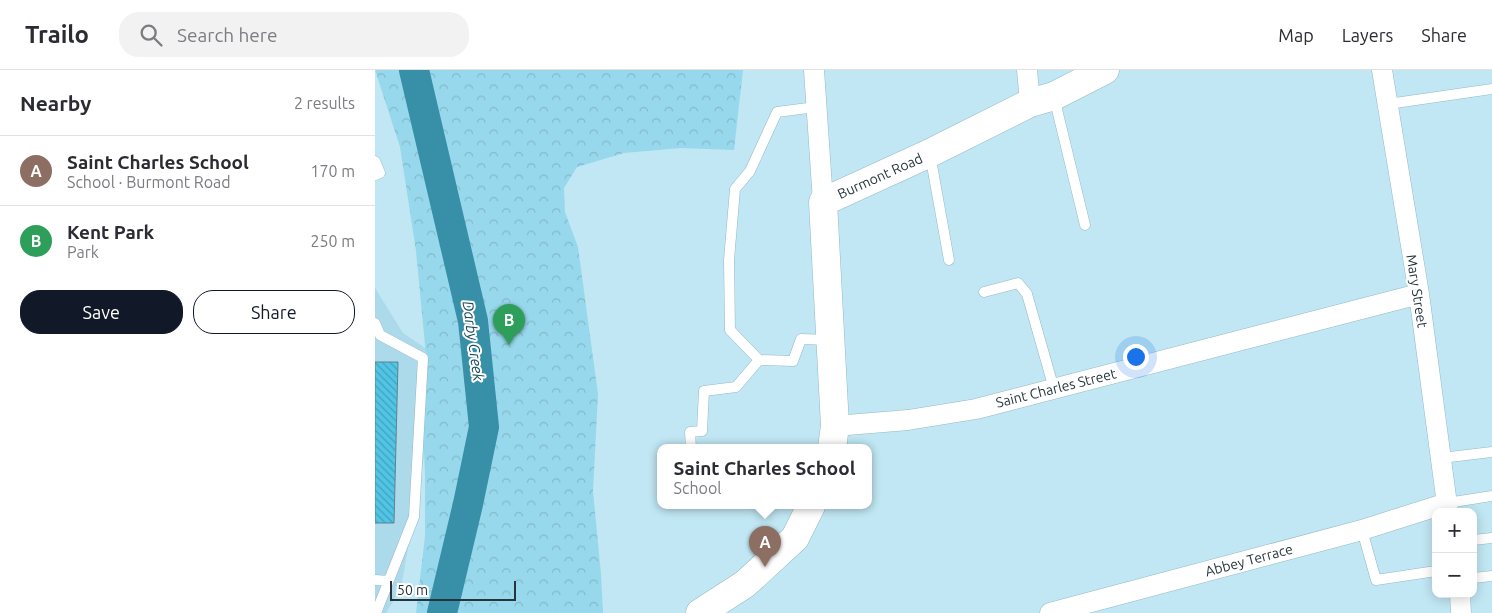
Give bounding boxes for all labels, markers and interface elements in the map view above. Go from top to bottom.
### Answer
search box [119,12,469,57]
text: Trailo [25,21,89,48]
icon: search [137,21,165,49]
text: Search here [177,24,278,46]
text: Map [1278,25,1314,45]
text: Layers [1342,25,1393,45]
text: Share [1421,25,1467,45]
text: Nearby [20,91,91,115]
text: 2 results [294,94,355,112]
street label: Burmont Road [835,150,925,202]
text: Saint Charles School [67,151,249,173]
text: A [30,162,42,180]
text: 170 m [310,162,355,180]
text: School · Burmont Road [67,173,231,191]
text: Kent Park [67,221,154,243]
text: B [31,232,41,250]
text: 250 m [310,232,355,250]
text: Park [67,243,99,261]
street label: Mary Street [1403,253,1431,329]
button: Save [20,290,183,334]
button: Share [193,290,355,334]
water label: Darby Creek [459,300,488,382]
pin: B [493,304,525,345]
your location [1123,344,1149,370]
street label: Saint Charles Street [994,365,1118,411]
popup [657,444,872,509]
text: Saint Charles School [674,457,855,479]
text: School [674,479,721,497]
map controls [1432,508,1477,598]
button: + [1432,508,1477,553]
pin: A [749,526,781,567]
street label: Abbey Terrace [1203,541,1295,579]
button: − [1432,553,1477,598]
scale bar [390,578,516,601]
text: 50 m [397,582,428,598]

